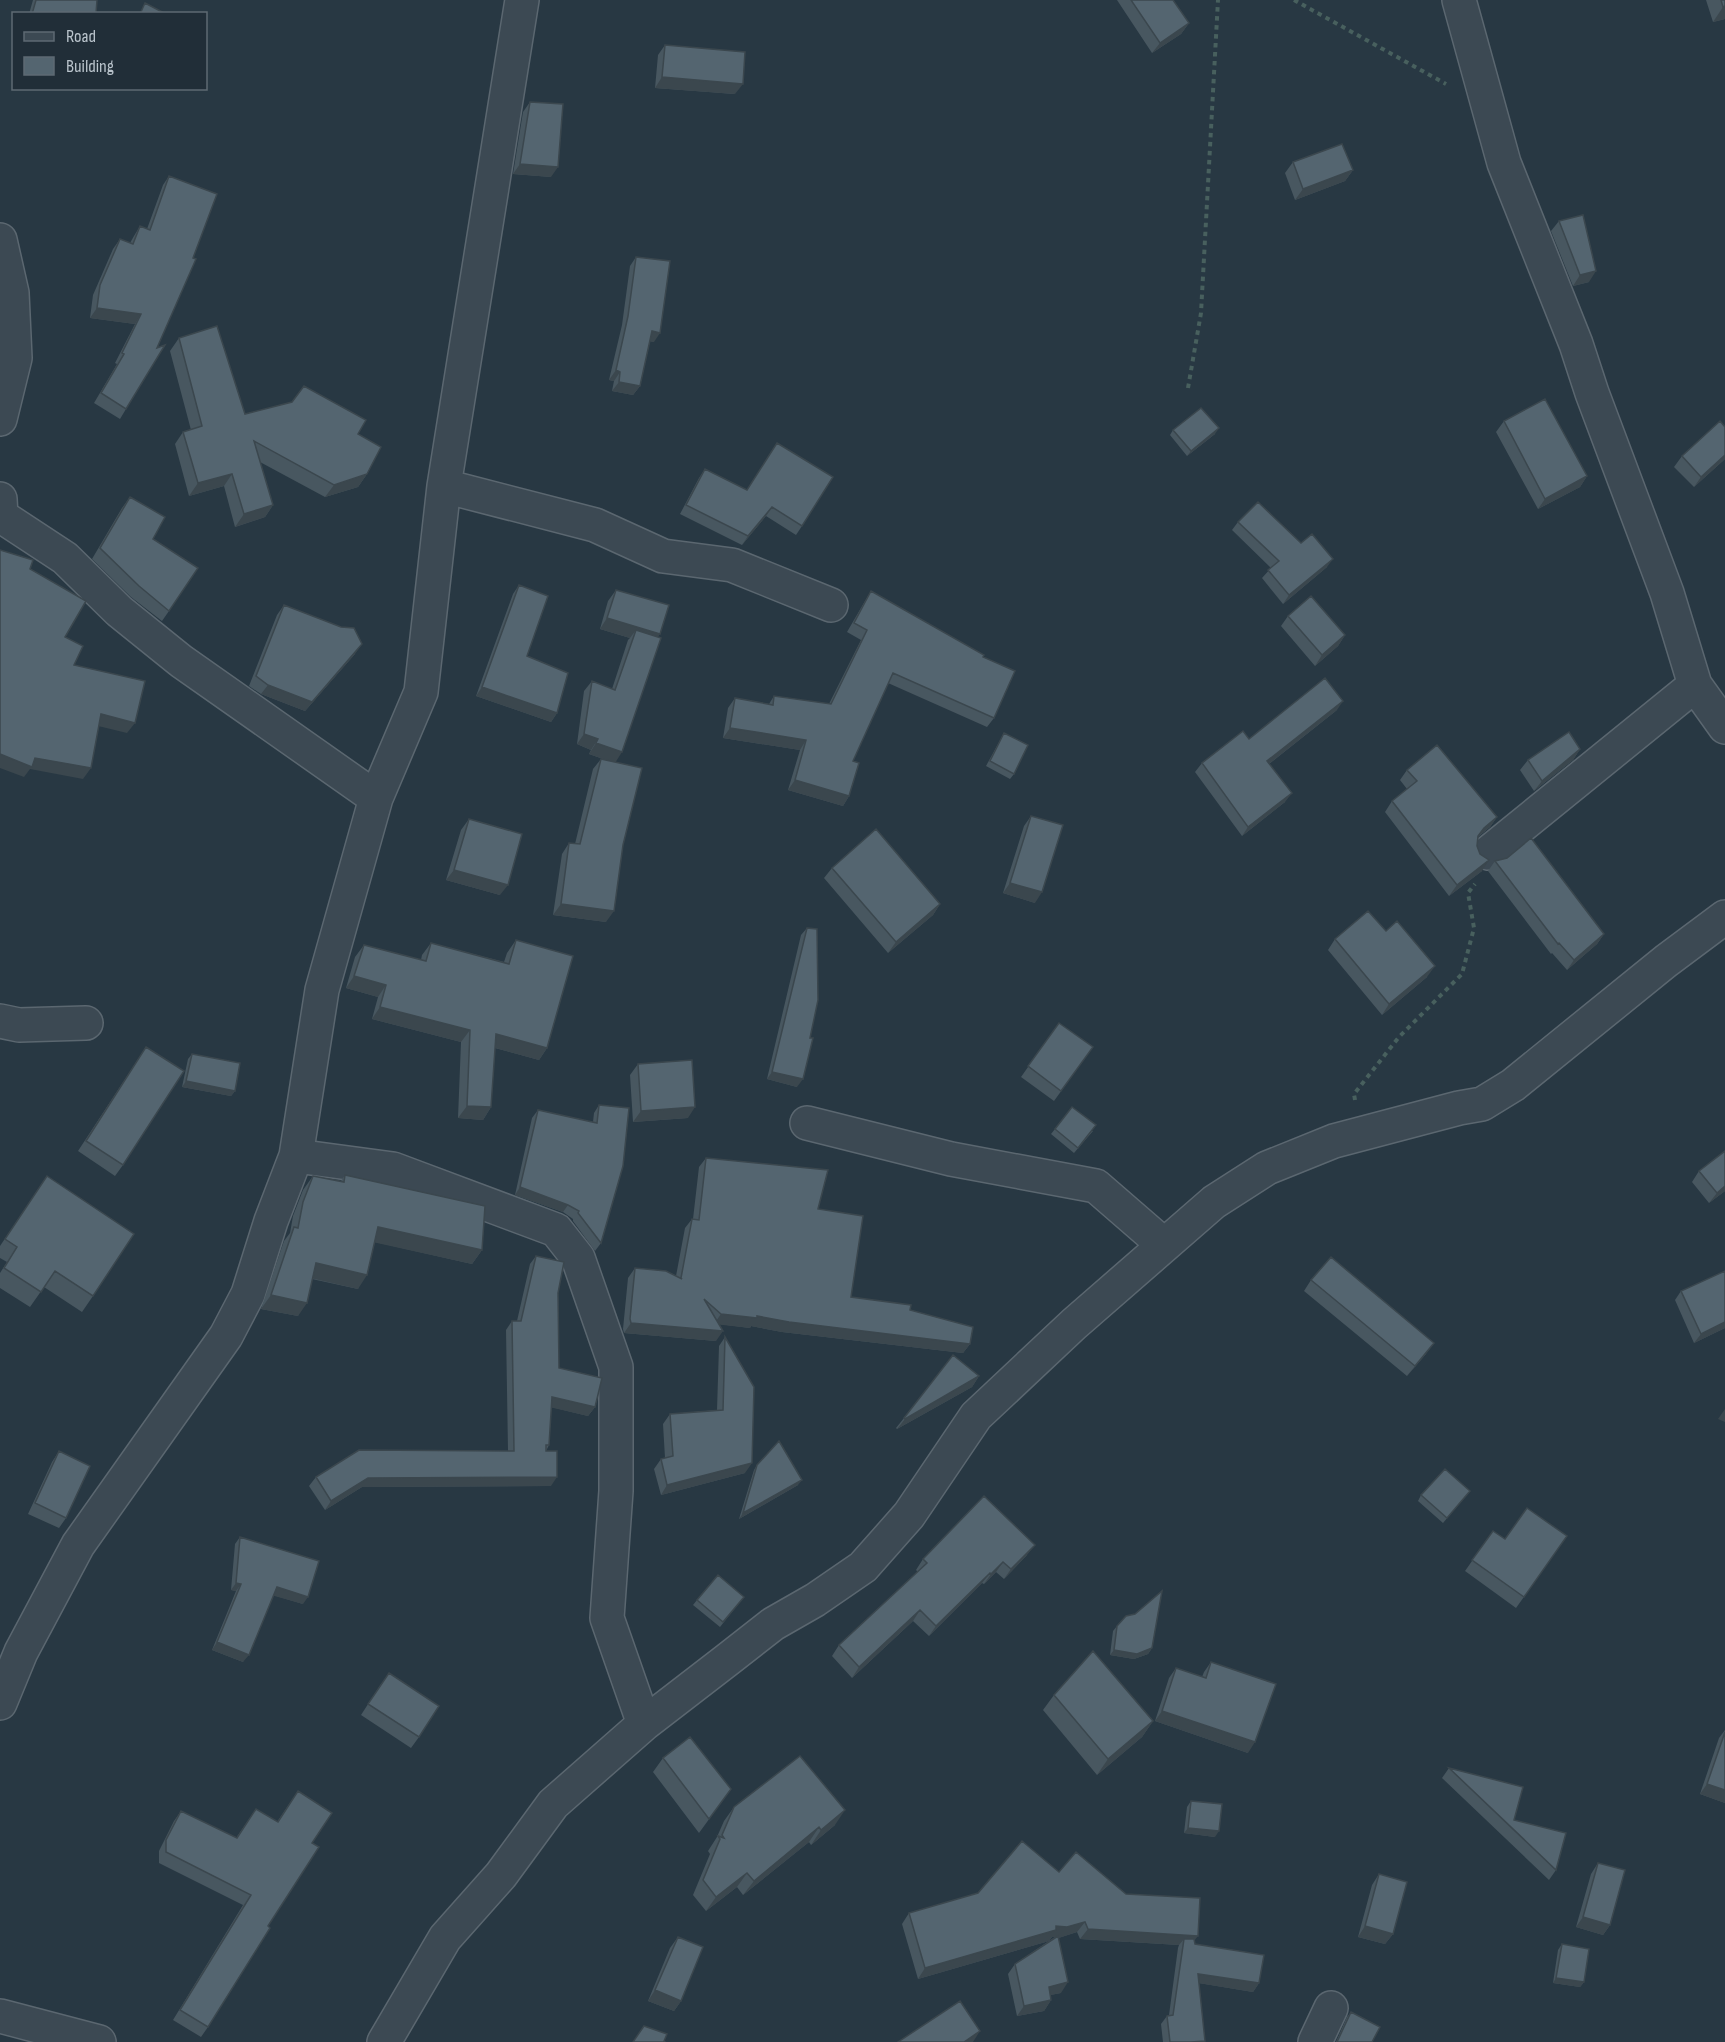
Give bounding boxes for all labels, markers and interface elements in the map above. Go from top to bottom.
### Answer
legend [12,12,207,90]
text: Road [66,26,96,47]
text: Building [66,56,114,77]

